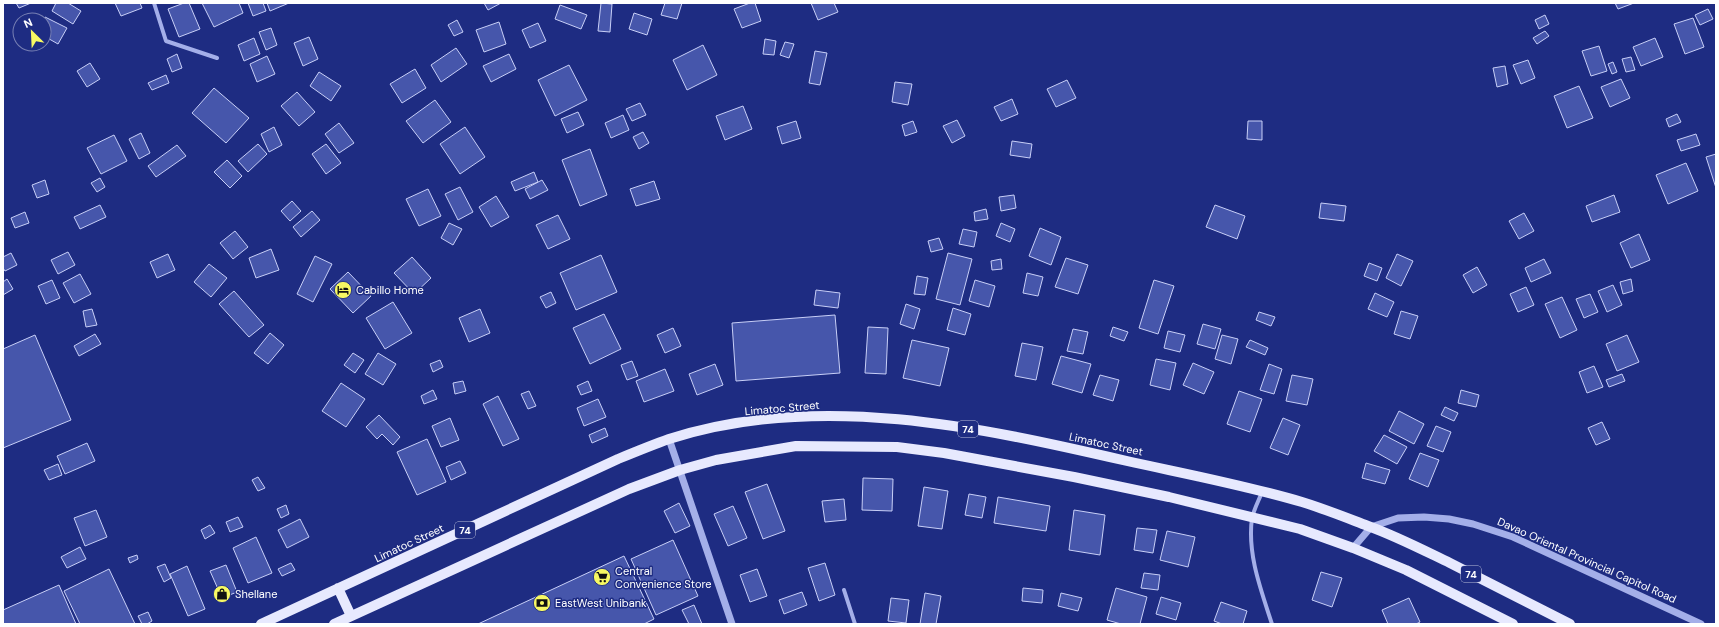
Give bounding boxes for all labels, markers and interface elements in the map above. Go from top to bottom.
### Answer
north arrow [12,12,52,52]
text: N [21,15,34,31]
hotel icon: Cabillo Home [333,280,353,300]
place label: Cabillo Home [356,283,424,297]
street label: Limatoc Street [744,398,820,418]
road number: 74 [958,421,978,437]
street label: Limatoc Street [1068,429,1144,459]
street label: Davao Oriental Provincial Capitol Road [1495,514,1679,606]
street label: Limatoc Street [372,521,446,565]
road number: 74 [455,522,475,538]
place label: Central Convenience Store [615,564,712,591]
road number: 74 [1461,566,1481,582]
supermarket icon: Central Convenience Store [592,567,612,587]
shop icon: Shellane [212,584,232,604]
place label: Shellane [235,587,277,601]
bank icon: EastWest Unibank [532,593,552,613]
place label: EastWest Unibank [555,596,647,610]

